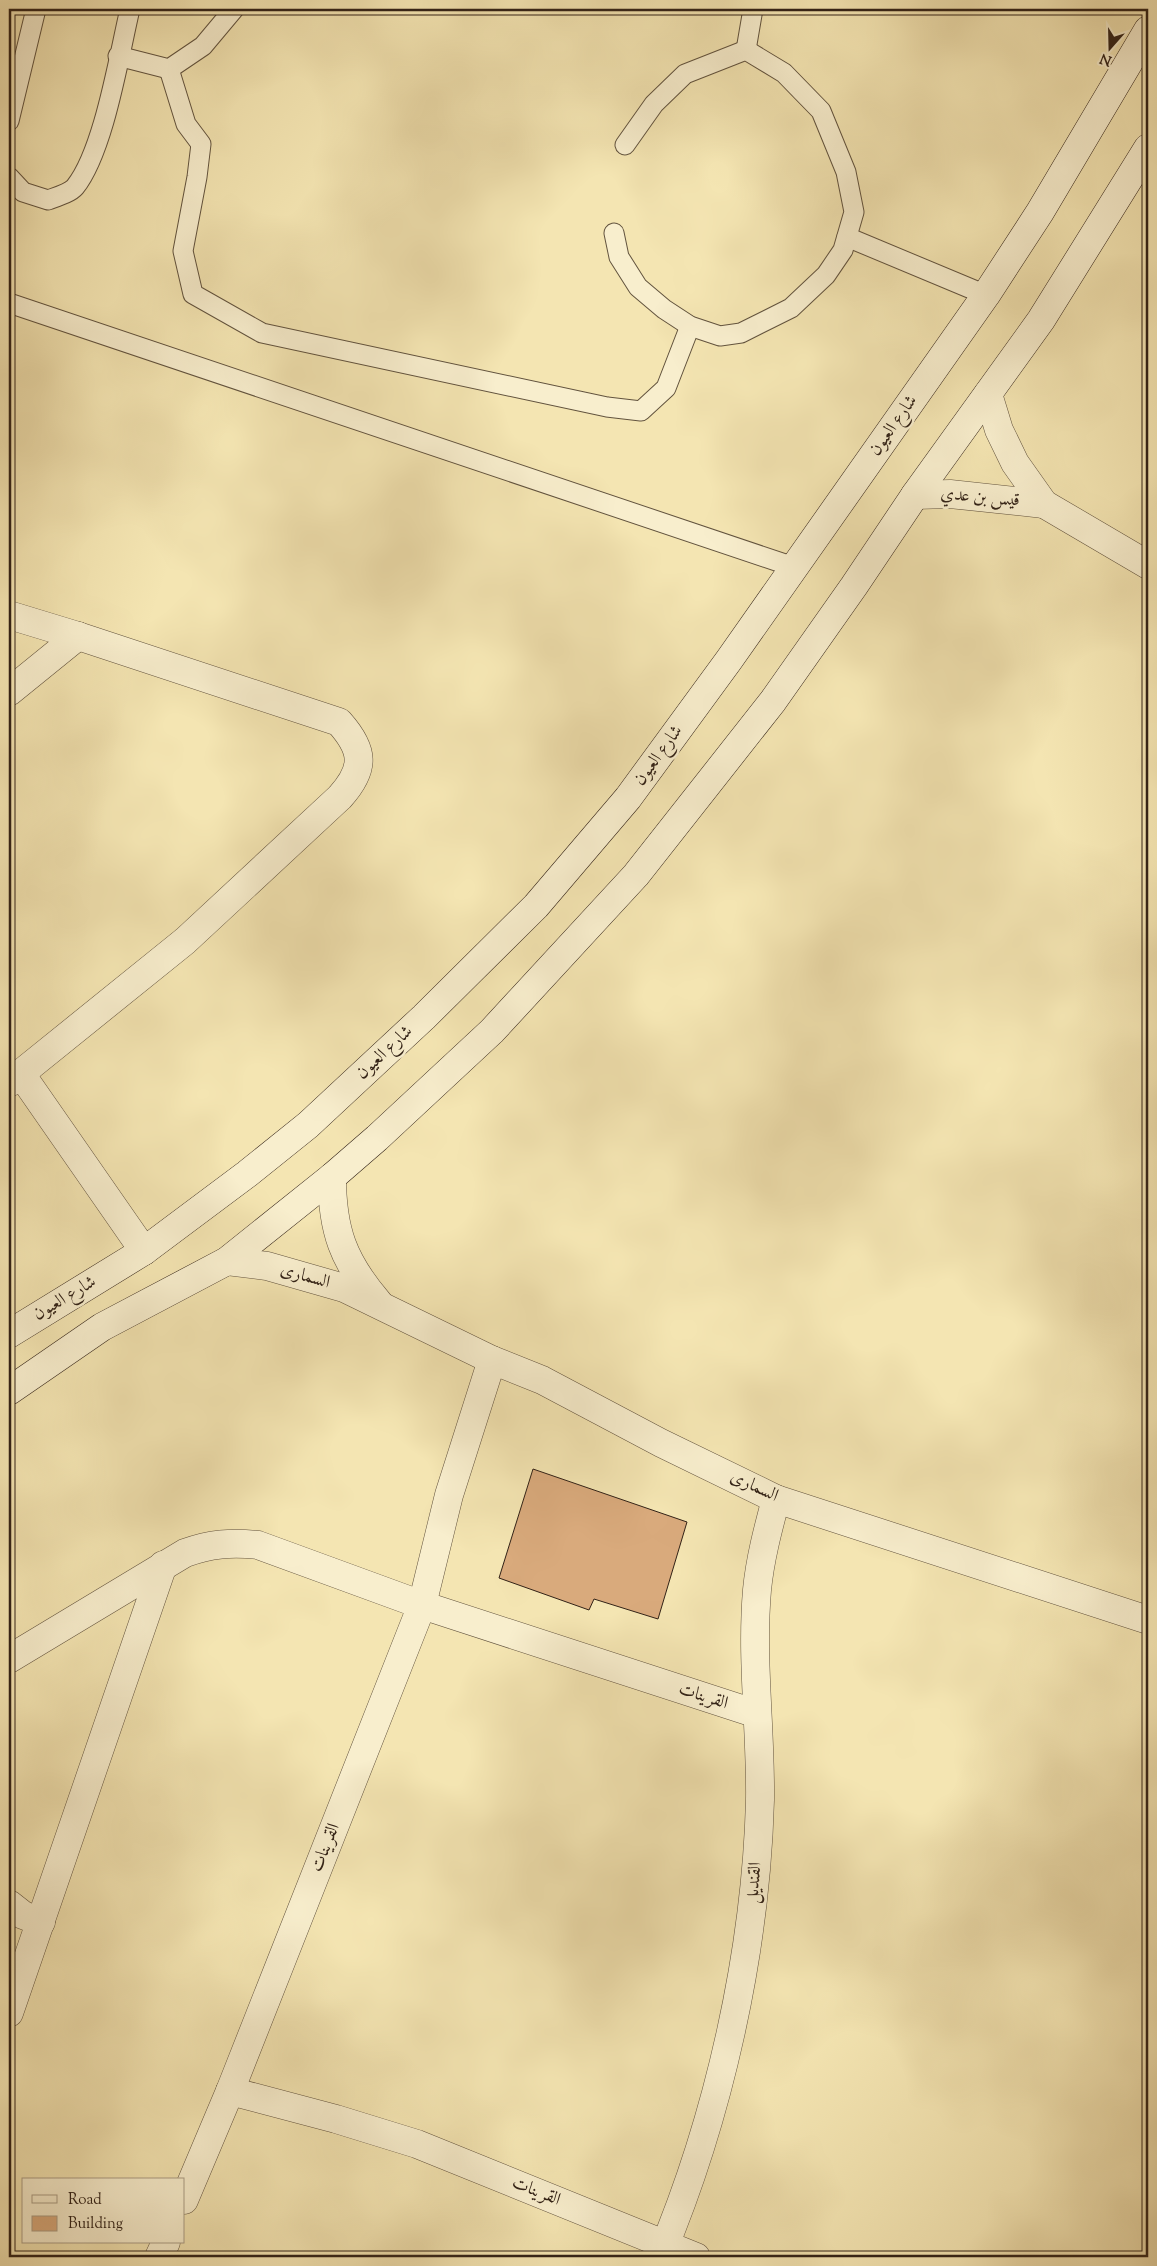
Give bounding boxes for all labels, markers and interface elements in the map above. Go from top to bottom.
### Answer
north arrow [1084,22,1134,72]
text: N [1098,47,1115,70]
street label: شارع العيون [863,390,925,462]
street label: قيس بن عدي [939,482,1021,514]
street label: شارع العيون [628,720,690,792]
street label: شارع العيون [351,1020,419,1086]
street label: السمارى [277,1258,333,1297]
street label: شارع العيون [28,1270,102,1328]
street label: السمارى [726,1465,783,1510]
street label: القرينات [675,1677,731,1717]
street label: القرينات [304,1820,348,1876]
street label: القنديل [741,1861,769,1905]
street label: القرينات [508,2170,564,2214]
legend [22,2178,185,2244]
text: Road [68,2190,102,2211]
text: Building [68,2214,123,2235]

